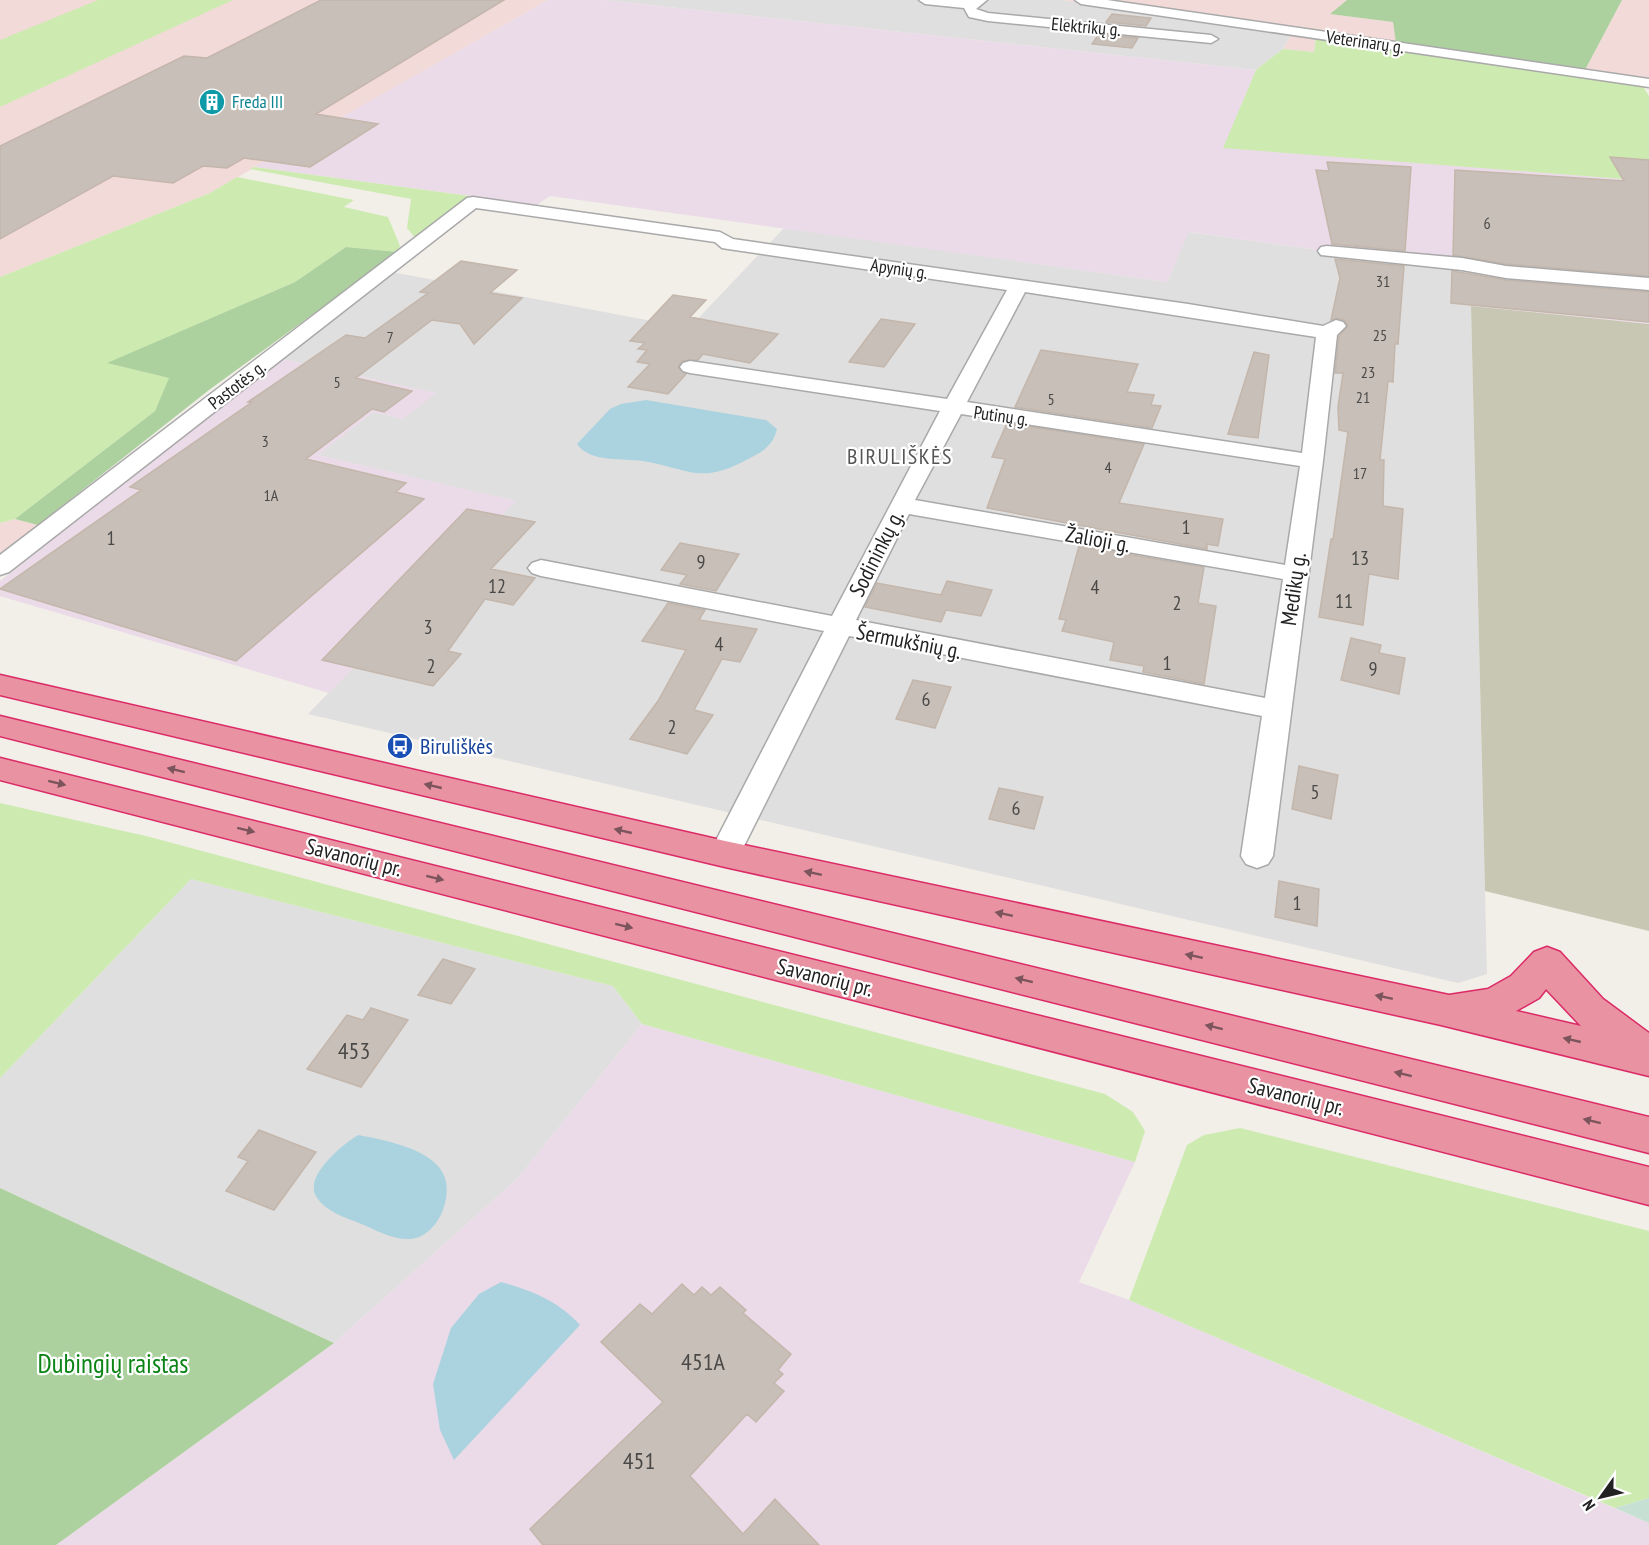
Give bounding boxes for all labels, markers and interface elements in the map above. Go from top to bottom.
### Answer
street label: Elektrikų g. [1050,12,1122,41]
street label: Veterinarų g. [1324,25,1406,58]
building icon: Freda III [197,87,227,117]
place label: Freda III [232,90,283,113]
house number: 6 [1483,213,1491,233]
street label: Apynių g. [869,253,929,284]
house number: 31 [1376,271,1390,291]
house number: 25 [1373,325,1387,345]
house number: 7 [386,327,394,347]
street label: Pastotės g. [203,355,270,414]
house number: 23 [1361,362,1375,382]
house number: 5 [333,372,341,392]
house number: 21 [1356,387,1370,407]
house number: 5 [1047,389,1055,409]
street label: Putinų g. [972,400,1030,431]
house number: 3 [261,431,269,451]
district label: BIRULIŠKĖS [847,442,953,470]
house number: 4 [1104,457,1112,477]
house number: 17 [1353,463,1367,483]
house number: 1A [264,485,279,505]
street label: Sodininkų g. [842,505,910,601]
house number: 1 [1182,514,1191,540]
street label: Žalioji g. [1064,520,1133,558]
house number: 1 [107,525,116,551]
house number: 13 [1351,545,1369,571]
house number: 9 [697,549,706,575]
street label: Medikų g. [1274,551,1312,627]
house number: 12 [488,573,506,599]
house number: 4 [1091,574,1100,600]
house number: 11 [1335,588,1353,614]
house number: 2 [1173,590,1182,616]
house number: 3 [424,614,433,640]
street label: Šermukšnių g. [854,617,964,665]
house number: 4 [715,631,724,657]
house number: 1 [1163,650,1172,676]
house number: 2 [427,653,436,679]
house number: 9 [1369,656,1378,682]
house number: 6 [922,686,931,712]
house number: 2 [668,714,677,740]
bus stop icon: Biruliškės [385,731,415,761]
place label: Biruliškės [420,732,493,760]
one-way arrow [167,764,186,774]
one-way arrow [48,779,66,789]
house number: 5 [1311,779,1320,805]
one-way arrow [423,781,442,790]
house number: 6 [1012,795,1021,821]
one-way arrow [614,825,632,835]
one-way arrow [237,826,255,836]
street label: Savanorių pr. [303,832,405,882]
one-way arrow [804,868,822,878]
one-way arrow [426,873,444,883]
house number: 1 [1293,890,1302,916]
one-way arrow [994,909,1013,919]
one-way arrow [615,921,633,931]
one-way arrow [1184,950,1203,960]
street label: Savanorių pr. [774,952,876,1002]
one-way arrow [1015,975,1034,985]
one-way arrow [1375,992,1394,1001]
one-way arrow [1205,1022,1223,1032]
house number: 453 [338,1035,370,1066]
one-way arrow [1562,1035,1581,1045]
one-way arrow [1394,1069,1412,1078]
street label: Savanorių pr. [1245,1071,1347,1121]
one-way arrow [1583,1116,1601,1125]
park label: Dubingių raistas [38,1346,188,1380]
house number: 451A [681,1346,726,1377]
house number: 451 [623,1445,655,1476]
north arrow [1571,1467,1631,1527]
text: N [1578,1496,1599,1515]

